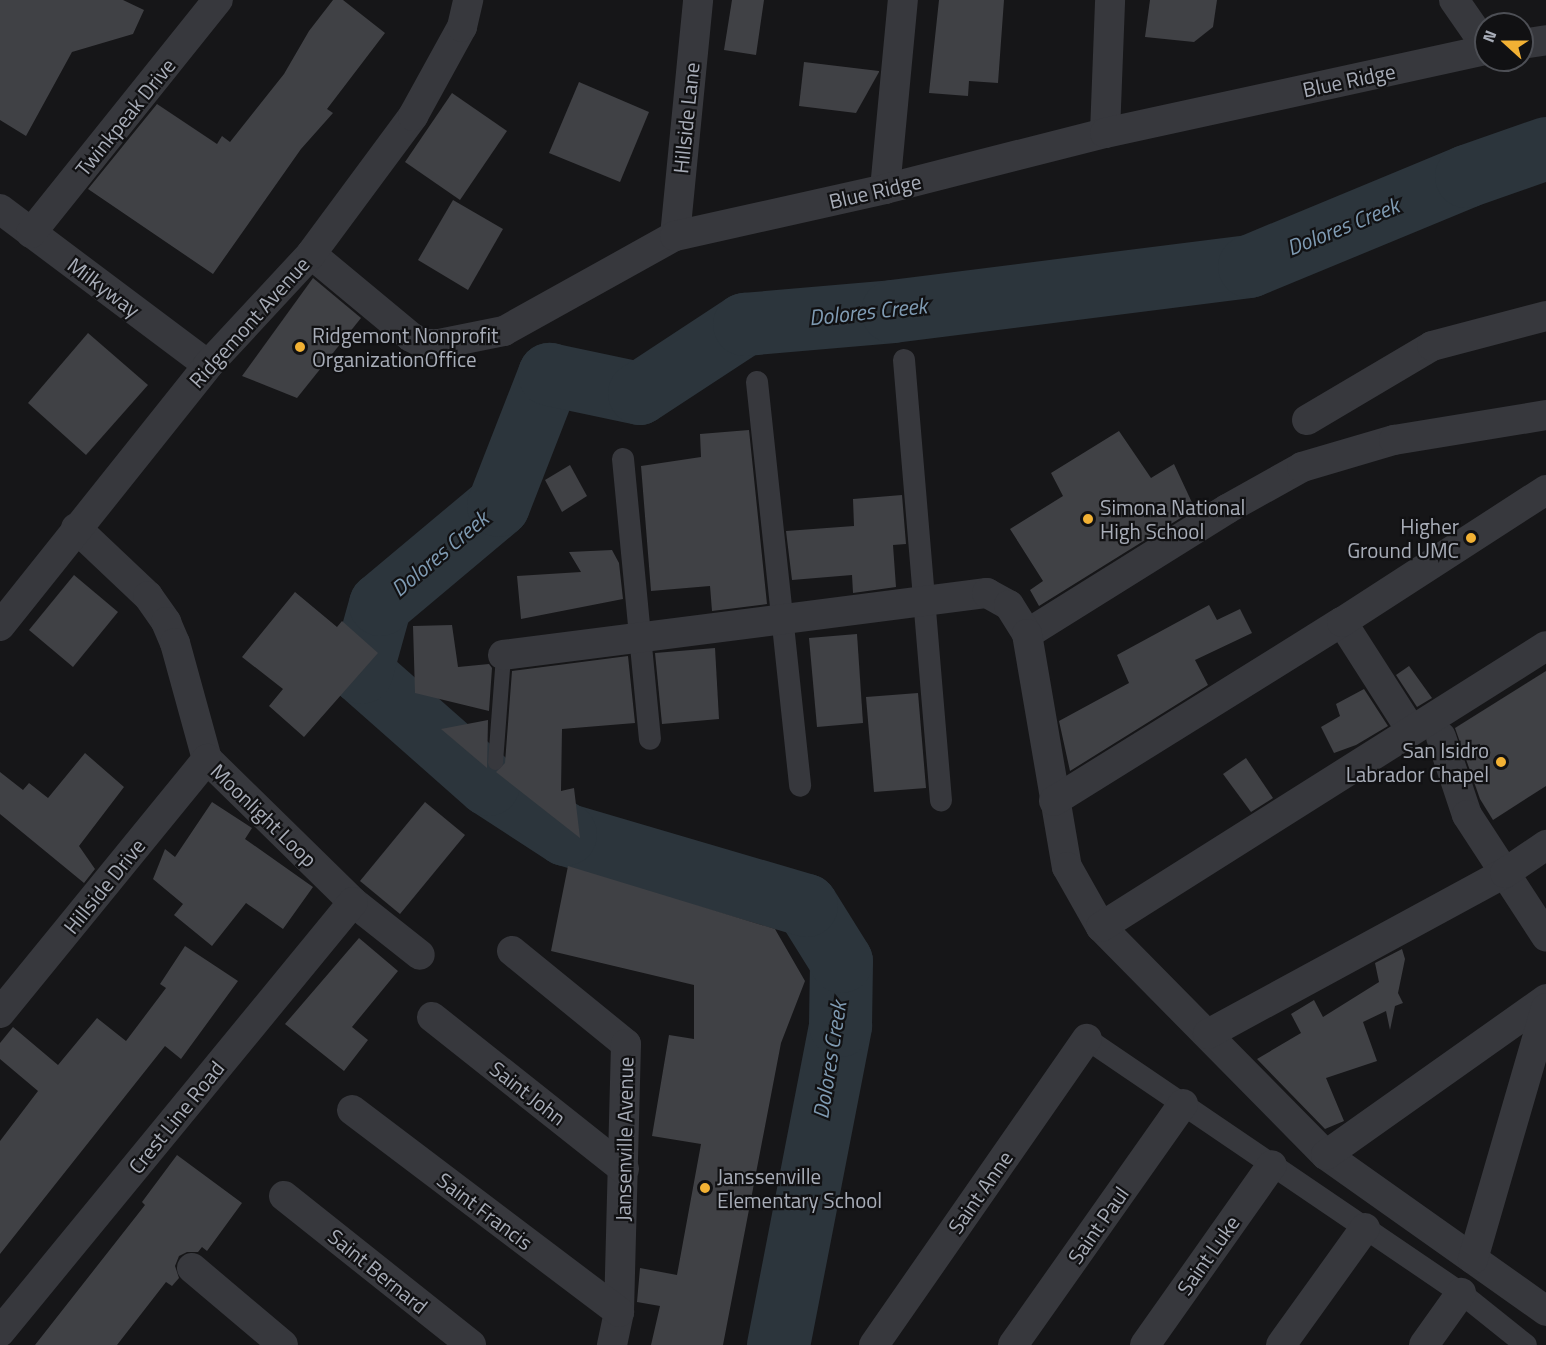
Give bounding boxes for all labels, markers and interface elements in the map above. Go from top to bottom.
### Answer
north arrow [1474,12,1534,72]
text: N [1476,27,1502,46]
street label: Twinkpeak Drive [70,53,180,181]
street label: Blue Ridge [1300,58,1398,102]
street label: Hillside Lane [668,61,704,175]
street label: Blue Ridge [826,168,924,214]
water label: Dolores Creek [1283,193,1403,261]
street label: Ridgemont Avenue [184,251,314,393]
street label: Milkyway [63,252,145,322]
water label: Dolores Creek [808,293,928,331]
place label: Ridgemont Nonprofit OrganizationOffice [312,322,498,372]
marker: Ridgemont Nonprofit OrganizationOffice [293,340,307,354]
place label: Simona National High School [1100,494,1245,544]
water label: Dolores Creek [386,506,494,602]
marker: Simona National High School [1081,512,1095,526]
place label: Higher Ground UMC [1347,513,1459,563]
marker: Higher Ground UMC [1464,531,1478,545]
place label: San Isidro Labrador Chapel [1346,737,1489,787]
marker: San Isidro Labrador Chapel [1494,755,1508,769]
street label: Moonlight Loop [206,758,322,872]
street label: Hillside Drive [58,833,150,939]
water label: Dolores Creek [808,999,852,1121]
street label: Crest Line Road [123,1056,229,1178]
street label: Saint John [485,1056,571,1130]
street label: Jansenville Avenue [610,1056,638,1222]
street label: Saint Anne [942,1146,1018,1238]
place label: Janssenville Elementary School [717,1163,882,1213]
street label: Saint Francis [432,1167,538,1255]
marker: Janssenville Elementary School [698,1181,712,1195]
street label: Saint Paul [1062,1181,1134,1269]
street label: Saint Luke [1172,1210,1244,1300]
street label: Saint Bernard [323,1223,433,1319]

